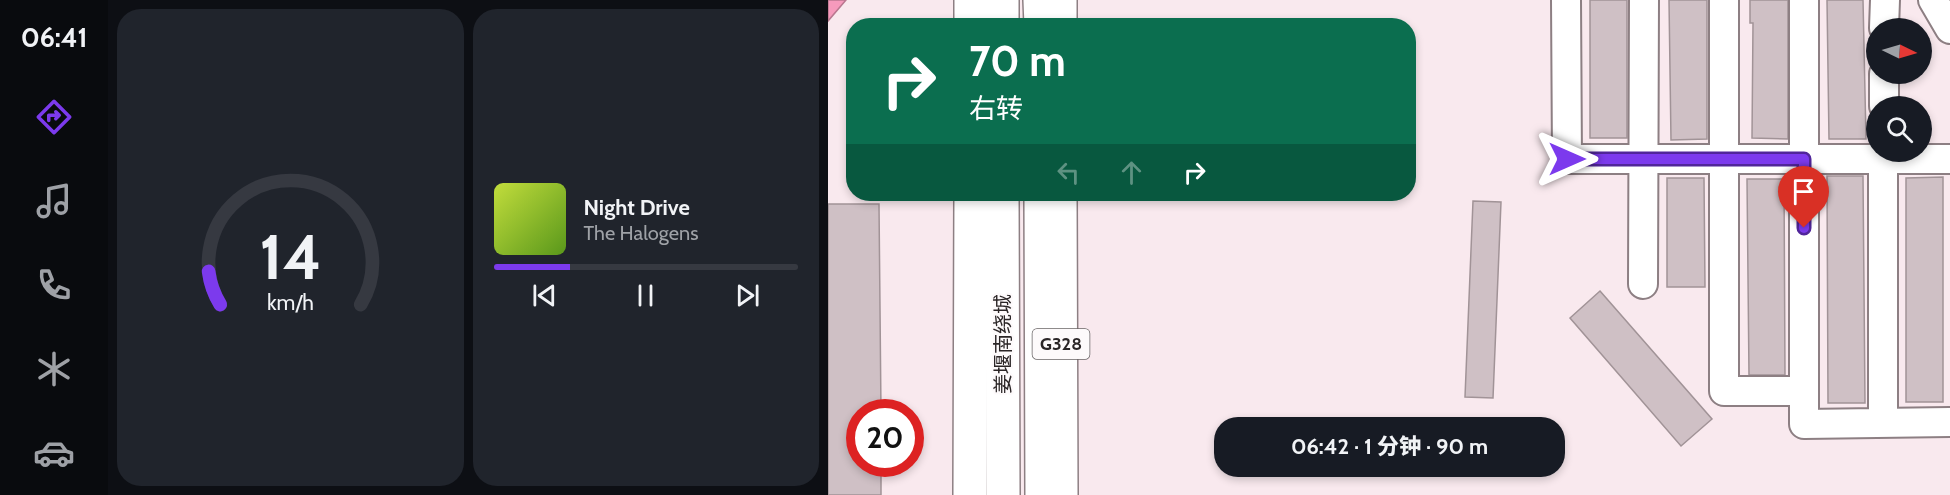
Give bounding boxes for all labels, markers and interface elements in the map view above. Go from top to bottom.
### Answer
north arrow [1866,18,1932,84]
map controls [1866,18,1932,162]
text: 06:41 [21,21,87,54]
text: 70 m [969,35,1066,87]
icon: right [870,42,948,120]
text: 右转 [969,92,1023,125]
icon: directions [33,96,75,138]
button: search [1866,96,1932,162]
position arrow [1535,127,1599,191]
icon: left [1052,156,1085,189]
icon: ahead [1115,156,1148,189]
icon: right [1178,156,1211,189]
pin [1778,166,1829,228]
icon: arrive [1787,175,1820,208]
icon: music [33,180,75,222]
text: Night Drive [584,194,690,221]
text: 14 [259,219,321,295]
text: The Halogens [584,221,698,245]
icon: phone [33,264,75,306]
icon: previous [528,279,561,312]
icon: pause [629,279,662,312]
icon: next [731,279,764,312]
text: km/h [267,289,314,315]
street label: 姜堰南绕城 [991,294,1015,394]
road number: G328 [1032,329,1090,359]
icon: climate [33,348,75,390]
speed limit sign: 20 [846,399,924,477]
icon: car [33,432,75,474]
text: 06:42 · 1 分钟 · 90 m [1291,433,1488,460]

